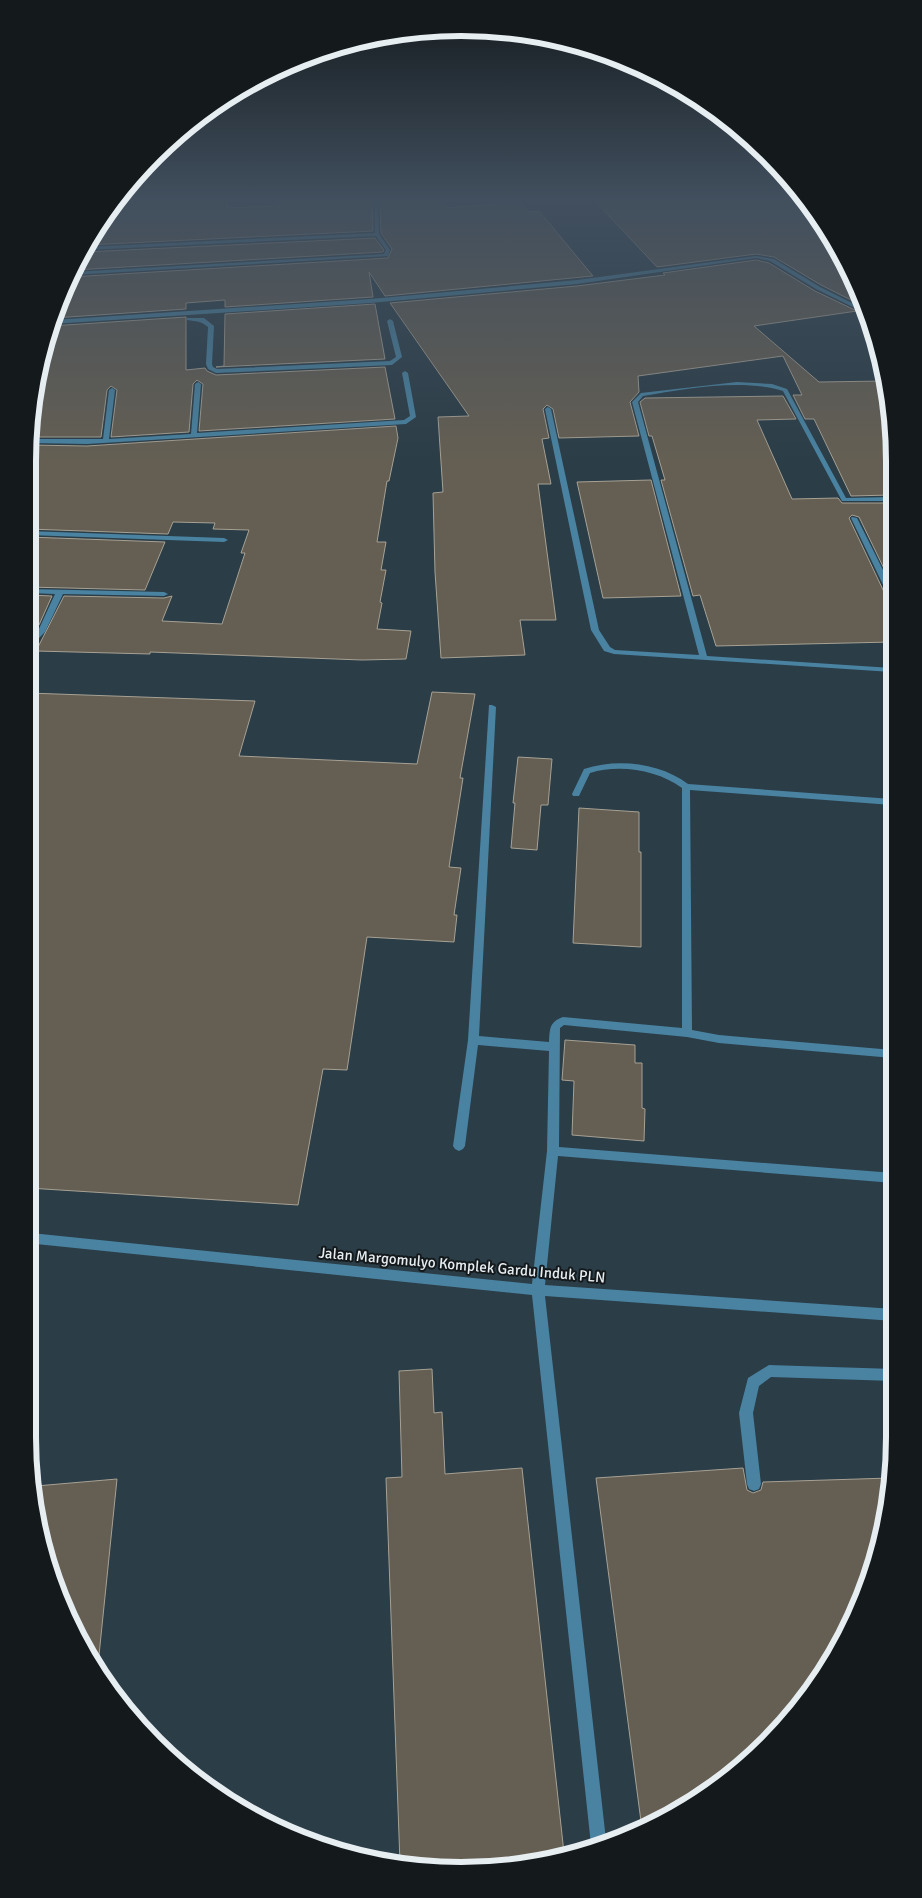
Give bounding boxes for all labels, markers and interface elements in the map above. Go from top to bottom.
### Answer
street label: Jalan Margomulyo Komplek Gardu Induk PLN [318,1244,606,1286]

